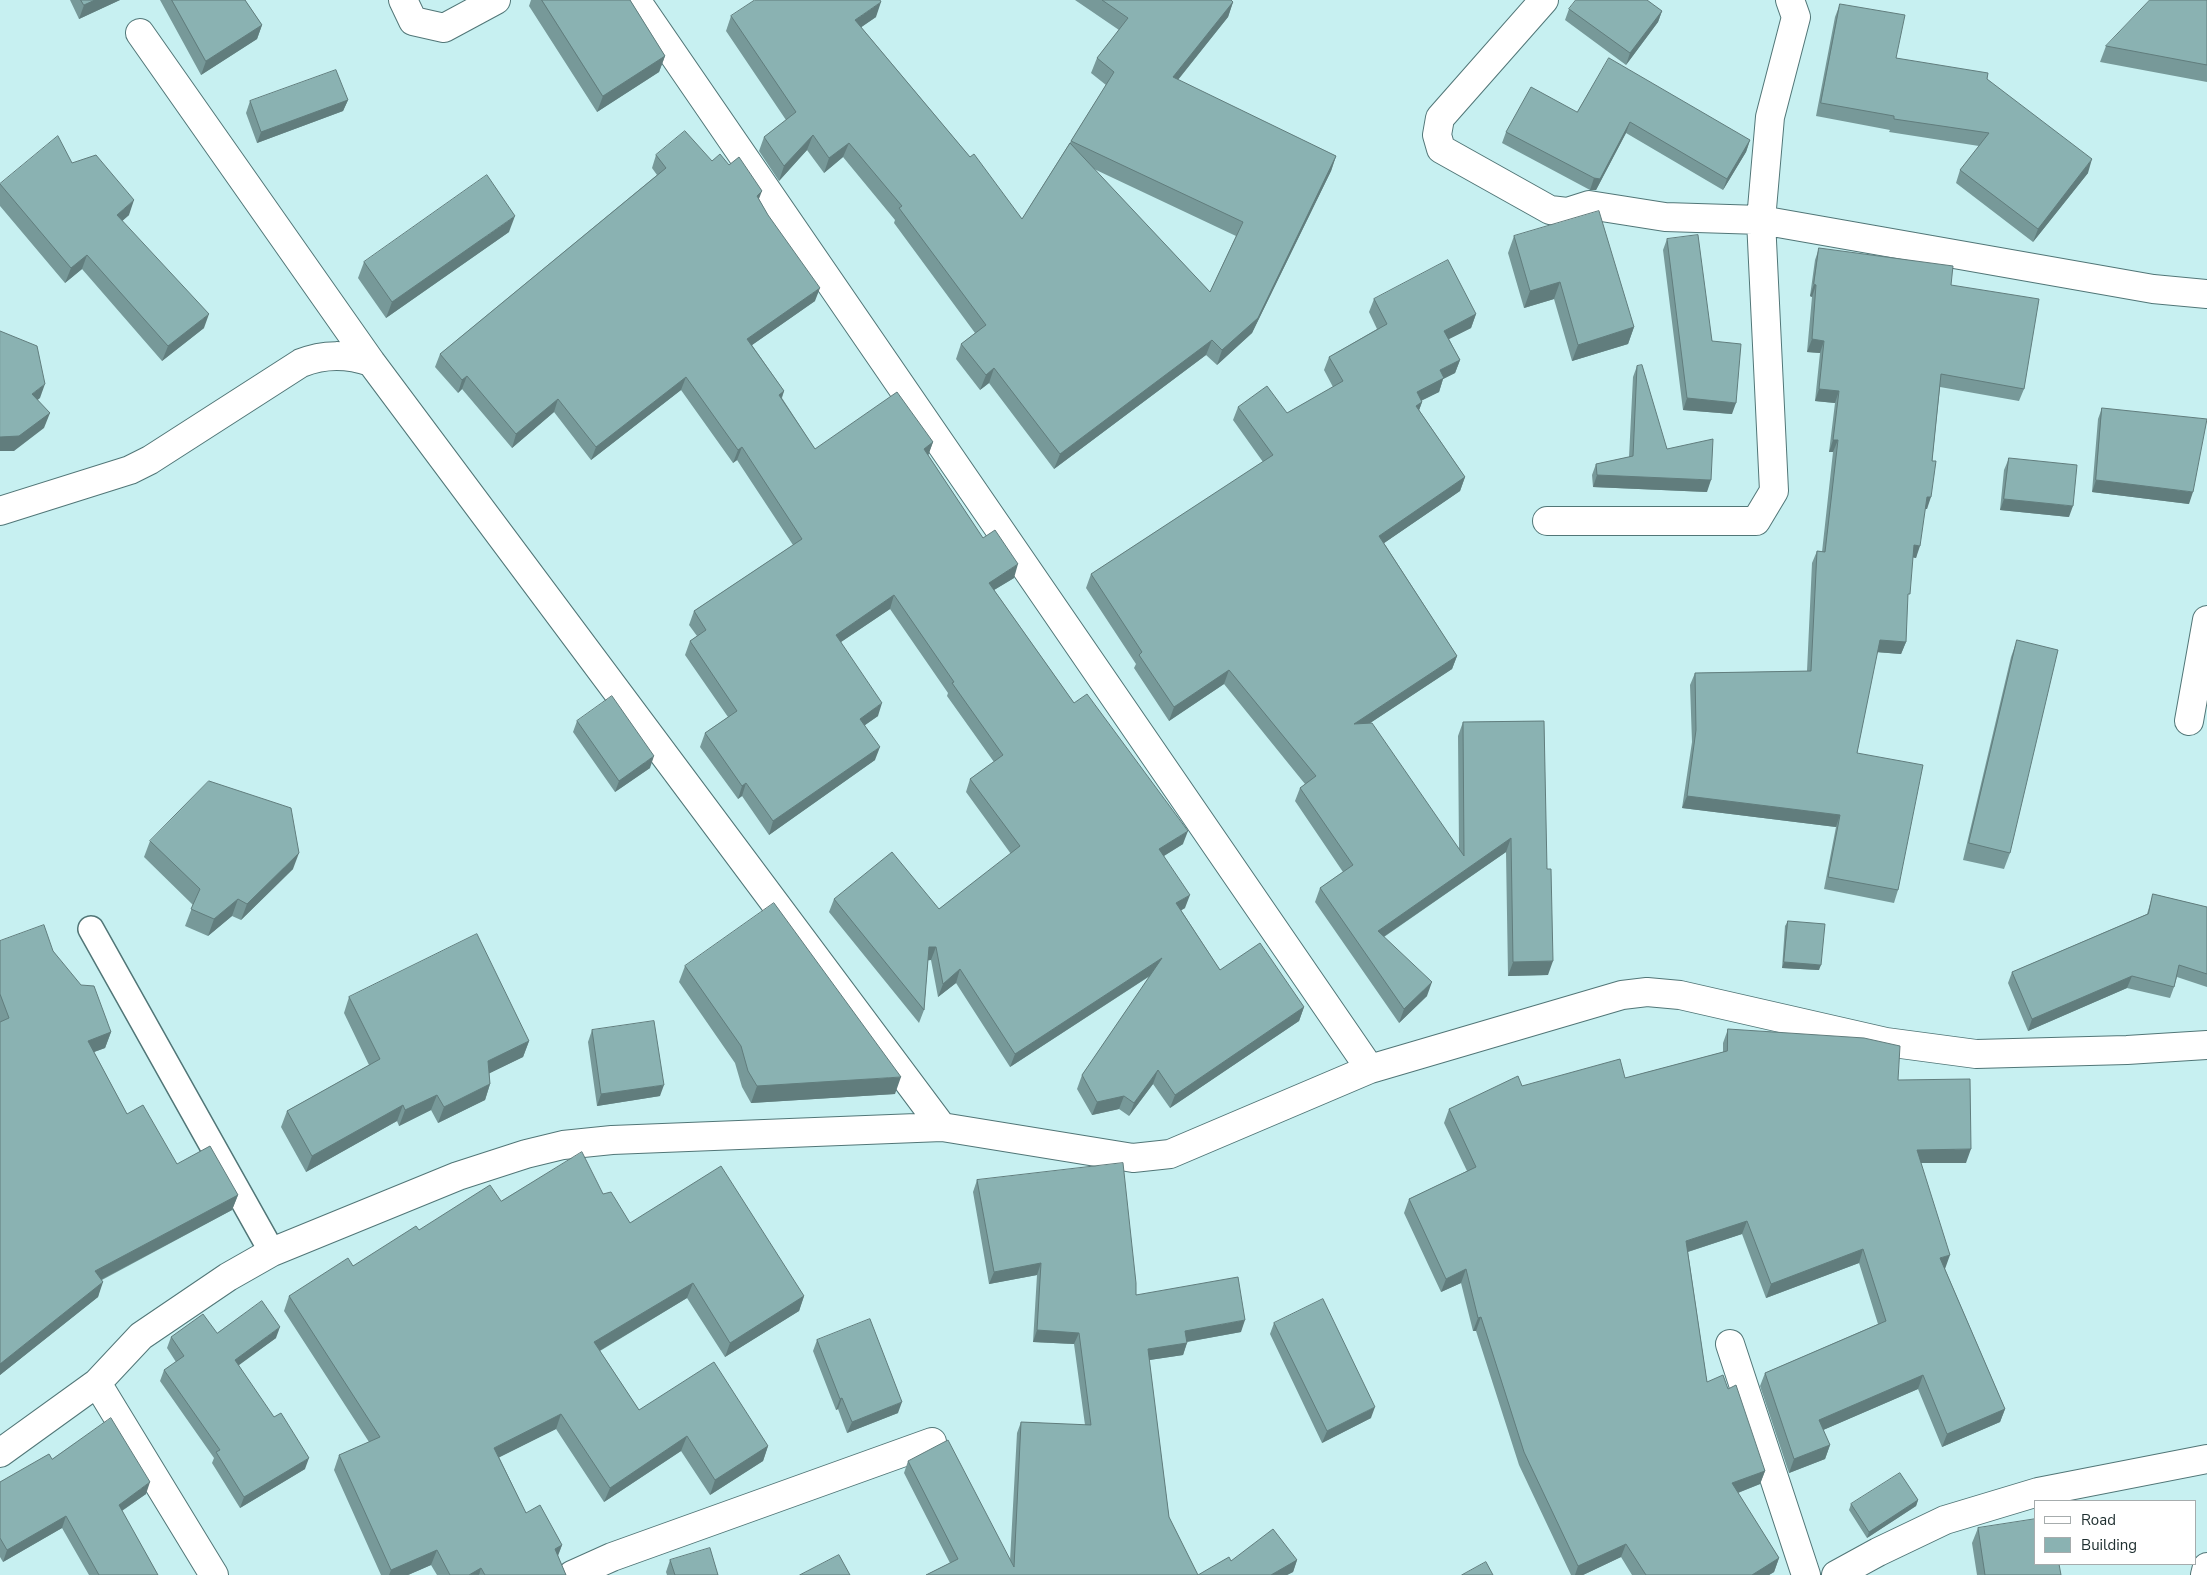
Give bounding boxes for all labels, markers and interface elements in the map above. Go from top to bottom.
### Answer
legend [2034,1500,2197,1565]
text: Road [2081,1510,2116,1530]
text: Building [2081,1535,2137,1555]

